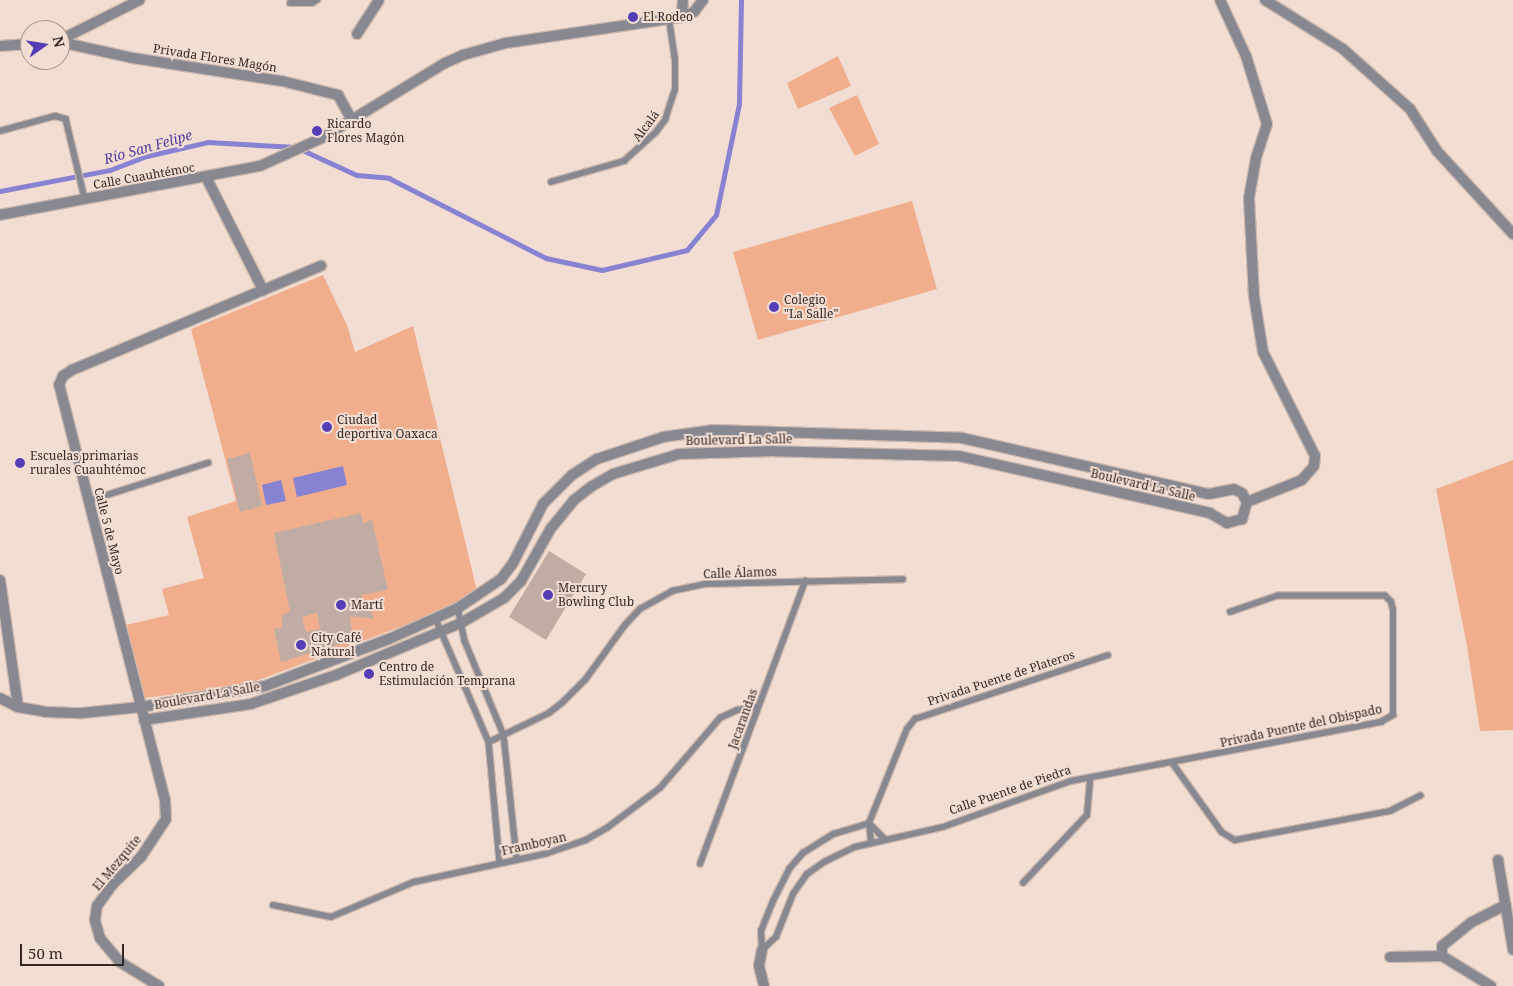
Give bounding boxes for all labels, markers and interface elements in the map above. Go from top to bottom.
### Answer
place label: El Rodeo [643,10,693,24]
marker: El Rodeo [627,11,639,23]
north arrow [20,20,70,70]
text: N [49,34,70,49]
street label: Privada Flores Magón [152,41,278,75]
street label: Alcalá [630,108,662,144]
place label: Ricardo Flores Magón [327,117,404,145]
marker: Ricardo Flores Magón [311,125,323,137]
water label: Río San Felipe [102,126,194,168]
street label: Calle Cuauhtémoc [92,160,196,192]
place label: Colegio "La Salle" [784,293,838,321]
marker: Colegio "La Salle" [768,301,780,313]
place label: Ciudad deportiva Oaxaca [337,413,438,441]
marker: Ciudad deportiva Oaxaca [321,421,333,433]
street label: Boulevard La Salle [685,432,793,448]
place label: Escuelas primarias rurales Cuauhtémoc [30,449,146,477]
marker: Escuelas primarias rurales Cuauhtémoc [14,457,26,469]
street label: Boulevard La Salle [1089,466,1197,504]
street label: Calle 5 de Mayo [91,486,127,576]
street label: Calle Álamos [703,565,777,581]
place label: Mercury Bowling Club [558,581,634,609]
marker: Mercury Bowling Club [542,589,554,601]
place label: Martí [351,598,383,612]
marker: Martí [335,599,347,611]
place label: City Café Natural [311,631,361,659]
marker: City Café Natural [295,639,307,651]
street label: Privada Puente de Plateros [926,647,1076,709]
place label: Centro de Estimulación Temprana [379,660,515,688]
marker: Centro de Estimulación Temprana [363,668,375,680]
street label: Boulevard La Salle [153,680,261,712]
street label: Jacarandas [725,687,761,751]
street label: Privada Puente del Obispado [1219,702,1383,750]
street label: Calle Puente de Piedra [947,762,1073,818]
street label: Framboyan [500,830,568,858]
street label: El Mezquite [90,832,144,894]
scale bar [22,934,126,966]
text: 50 m [28,943,63,963]

